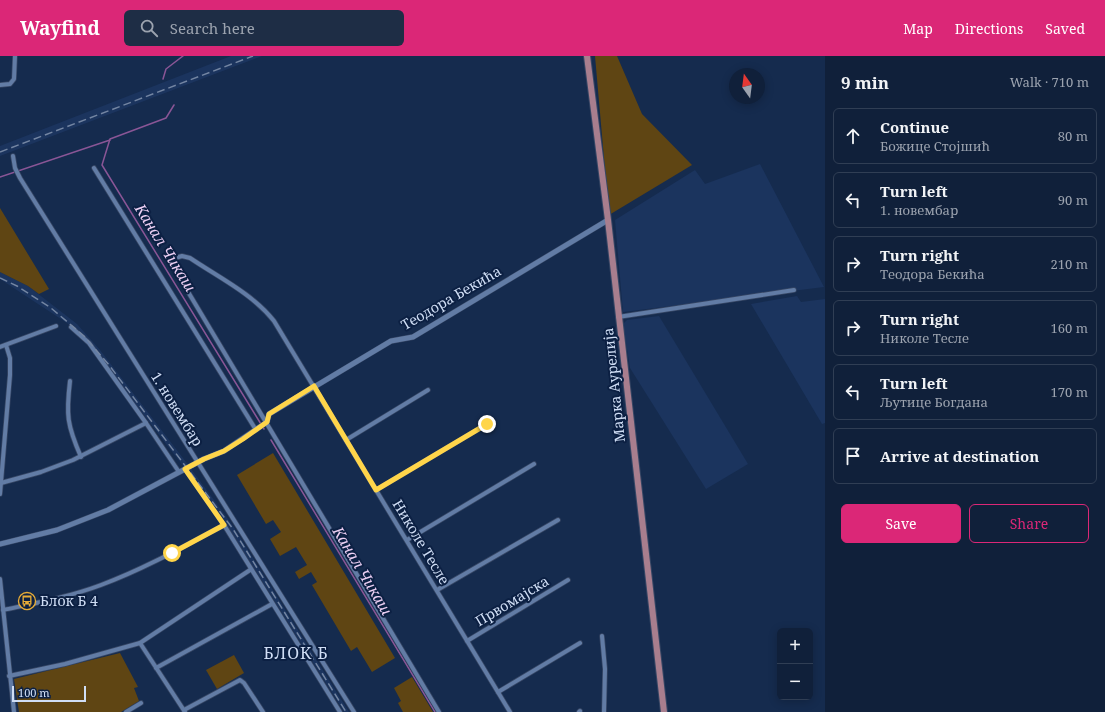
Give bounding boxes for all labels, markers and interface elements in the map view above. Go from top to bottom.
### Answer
search box [124,10,404,46]
text: Wayfind [20,15,100,41]
icon: search [138,17,160,39]
text: Search here [170,18,255,38]
text: Map [903,19,933,38]
text: Directions [955,19,1023,38]
text: Saved [1045,19,1085,38]
north arrow [729,68,765,104]
text: 9 min [841,71,889,94]
text: Walk · 710 m [1010,73,1089,91]
text: Continue [880,117,949,137]
icon: ahead [842,125,864,147]
text: 80 m [1058,127,1088,145]
text: Божице Стојшић [880,137,990,155]
text: Turn left [880,181,948,201]
icon: left [842,189,864,211]
text: 90 m [1058,191,1088,209]
water label: Канал Чикаш [130,199,201,296]
text: 1. новембар [880,201,958,219]
text: Turn right [880,245,959,265]
icon: right [842,253,864,275]
text: 210 m [1051,255,1088,273]
street label: Теодора Бекића [397,261,504,334]
text: Теодора Бекића [880,265,985,283]
text: Turn right [880,309,959,329]
icon: right [842,317,864,339]
text: 160 m [1051,319,1088,337]
street label: Марка Аурелија [598,327,629,443]
text: Николе Тесле [880,329,969,347]
street label: 1. новембар [147,368,208,450]
text: Turn left [880,373,948,393]
icon: left [842,381,864,403]
text: 170 m [1051,383,1088,401]
text: Љутице Богдана [880,393,988,411]
route end [478,415,496,433]
icon: arrive [842,445,864,467]
text: Arrive at destination [880,446,1039,466]
street label: Николе Тесле [389,496,454,588]
button: Save [841,504,961,543]
button: Share [969,504,1089,543]
water label: Канал Чикаш [328,522,398,619]
route start [163,544,181,562]
street label: Првомајска [471,571,552,630]
bus stop icon: Блок Б 4 [17,591,37,611]
place label: Блок Б 4 [40,591,98,610]
map controls [777,628,813,700]
button: + [777,628,813,664]
district label: БЛОК Б [263,642,329,664]
button: − [777,664,813,700]
scale bar [12,684,86,703]
text: 100 m [18,685,50,700]

